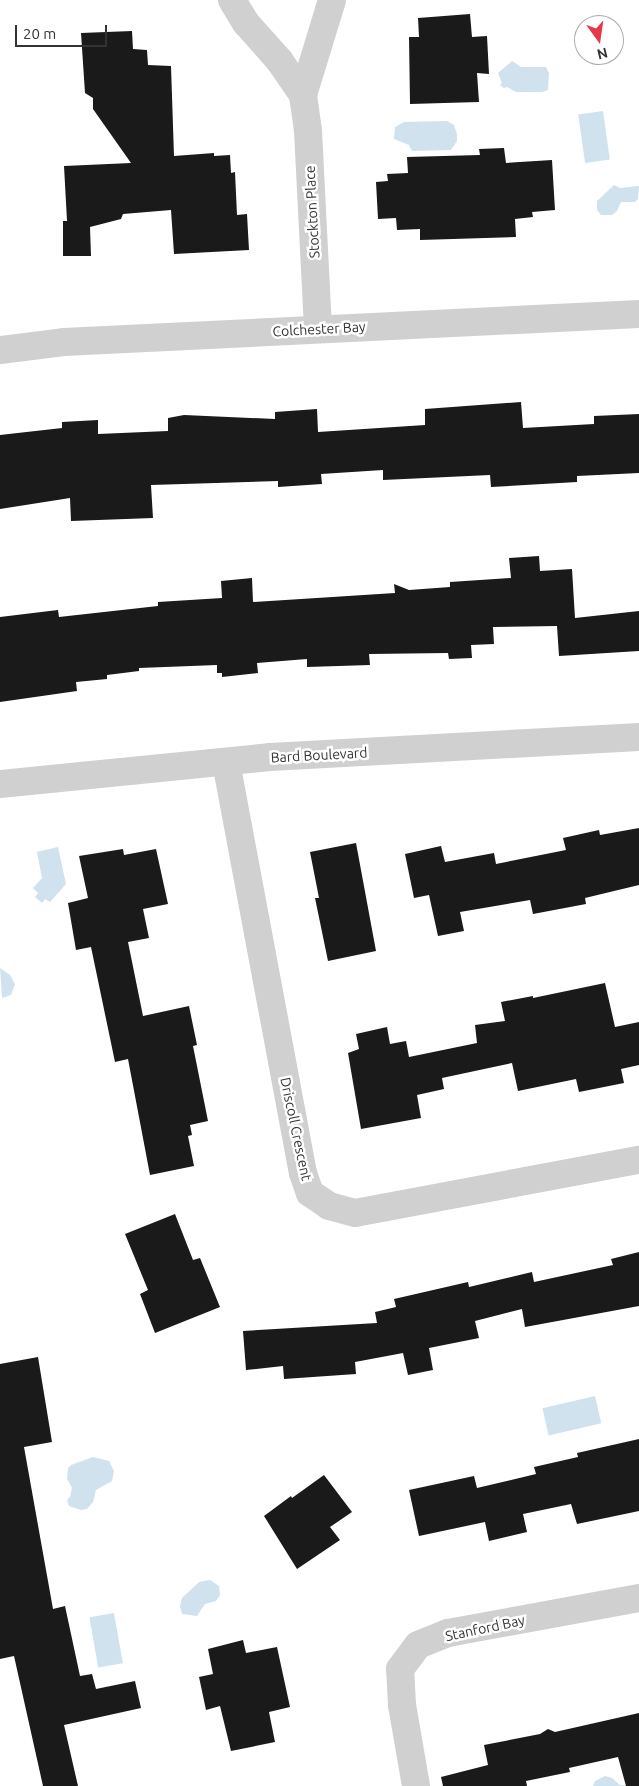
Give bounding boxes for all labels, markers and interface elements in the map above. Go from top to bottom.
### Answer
scale bar [18,15,110,47]
north arrow [574,15,624,65]
text: 20 m [23,25,56,42]
text: N [595,45,609,63]
street label: Stockton Place [301,165,323,259]
street label: Colchester Bay [272,318,366,340]
street label: Bard Boulevard [270,744,368,766]
street label: Driscoll Crescent [277,1076,315,1182]
street label: Stanford Bay [444,1611,526,1645]

